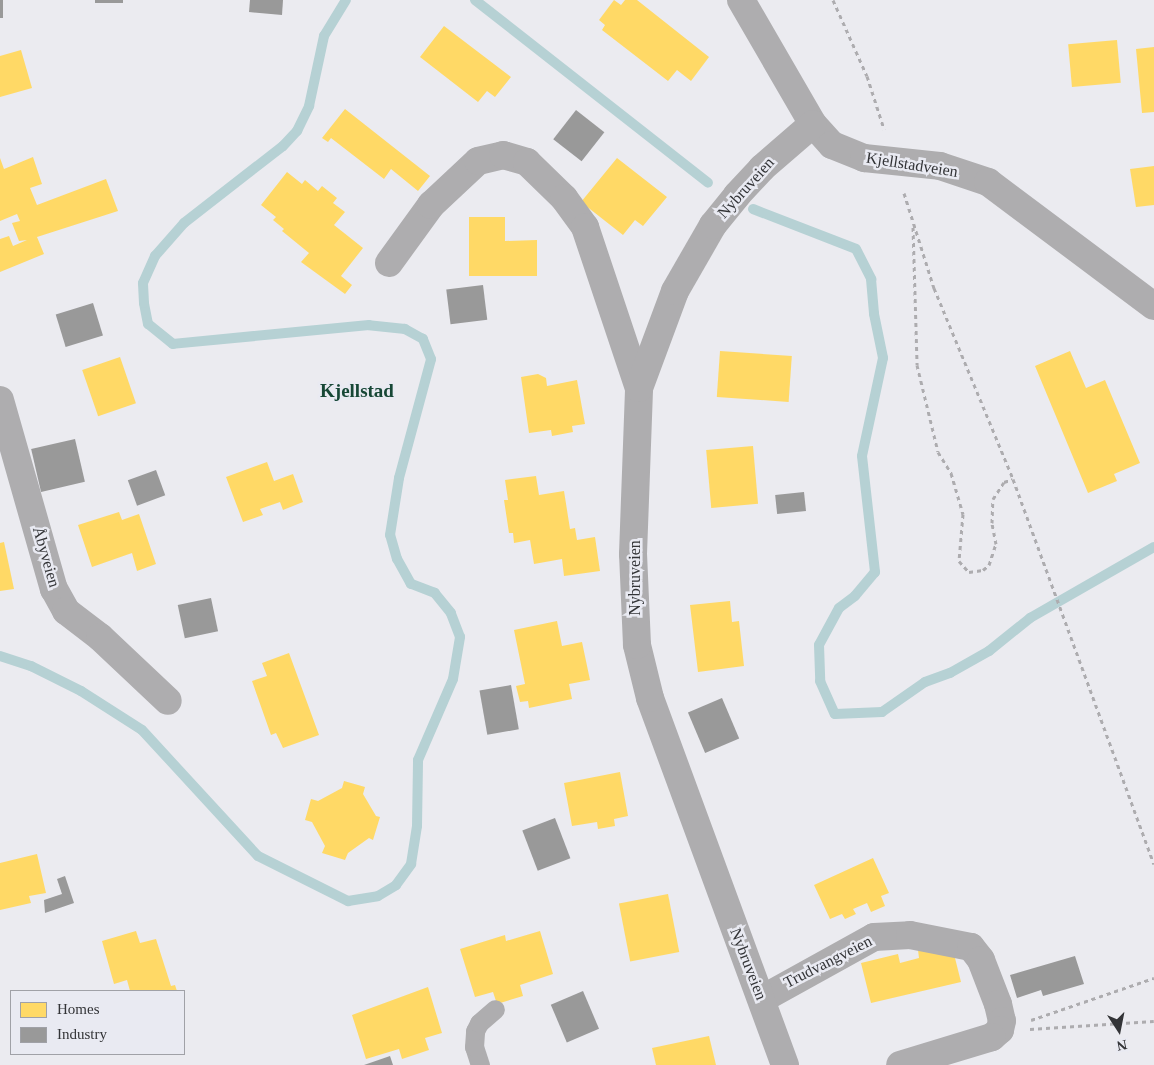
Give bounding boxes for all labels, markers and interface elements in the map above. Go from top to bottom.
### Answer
street label: Kjellstadveien [865,148,959,182]
street label: Nybruveien [714,154,778,222]
district label: Kjellstad [320,380,394,402]
street label: Åbyveien [28,524,64,590]
street label: Nybruveien [625,540,645,616]
street label: Nybruveien [726,925,770,1003]
street label: Trudvangveien [781,932,875,992]
legend [10,990,185,1055]
text: Homes [57,1001,100,1017]
north arrow [1094,1005,1144,1055]
text: Industry [57,1026,107,1042]
text: N [1116,1037,1128,1054]

